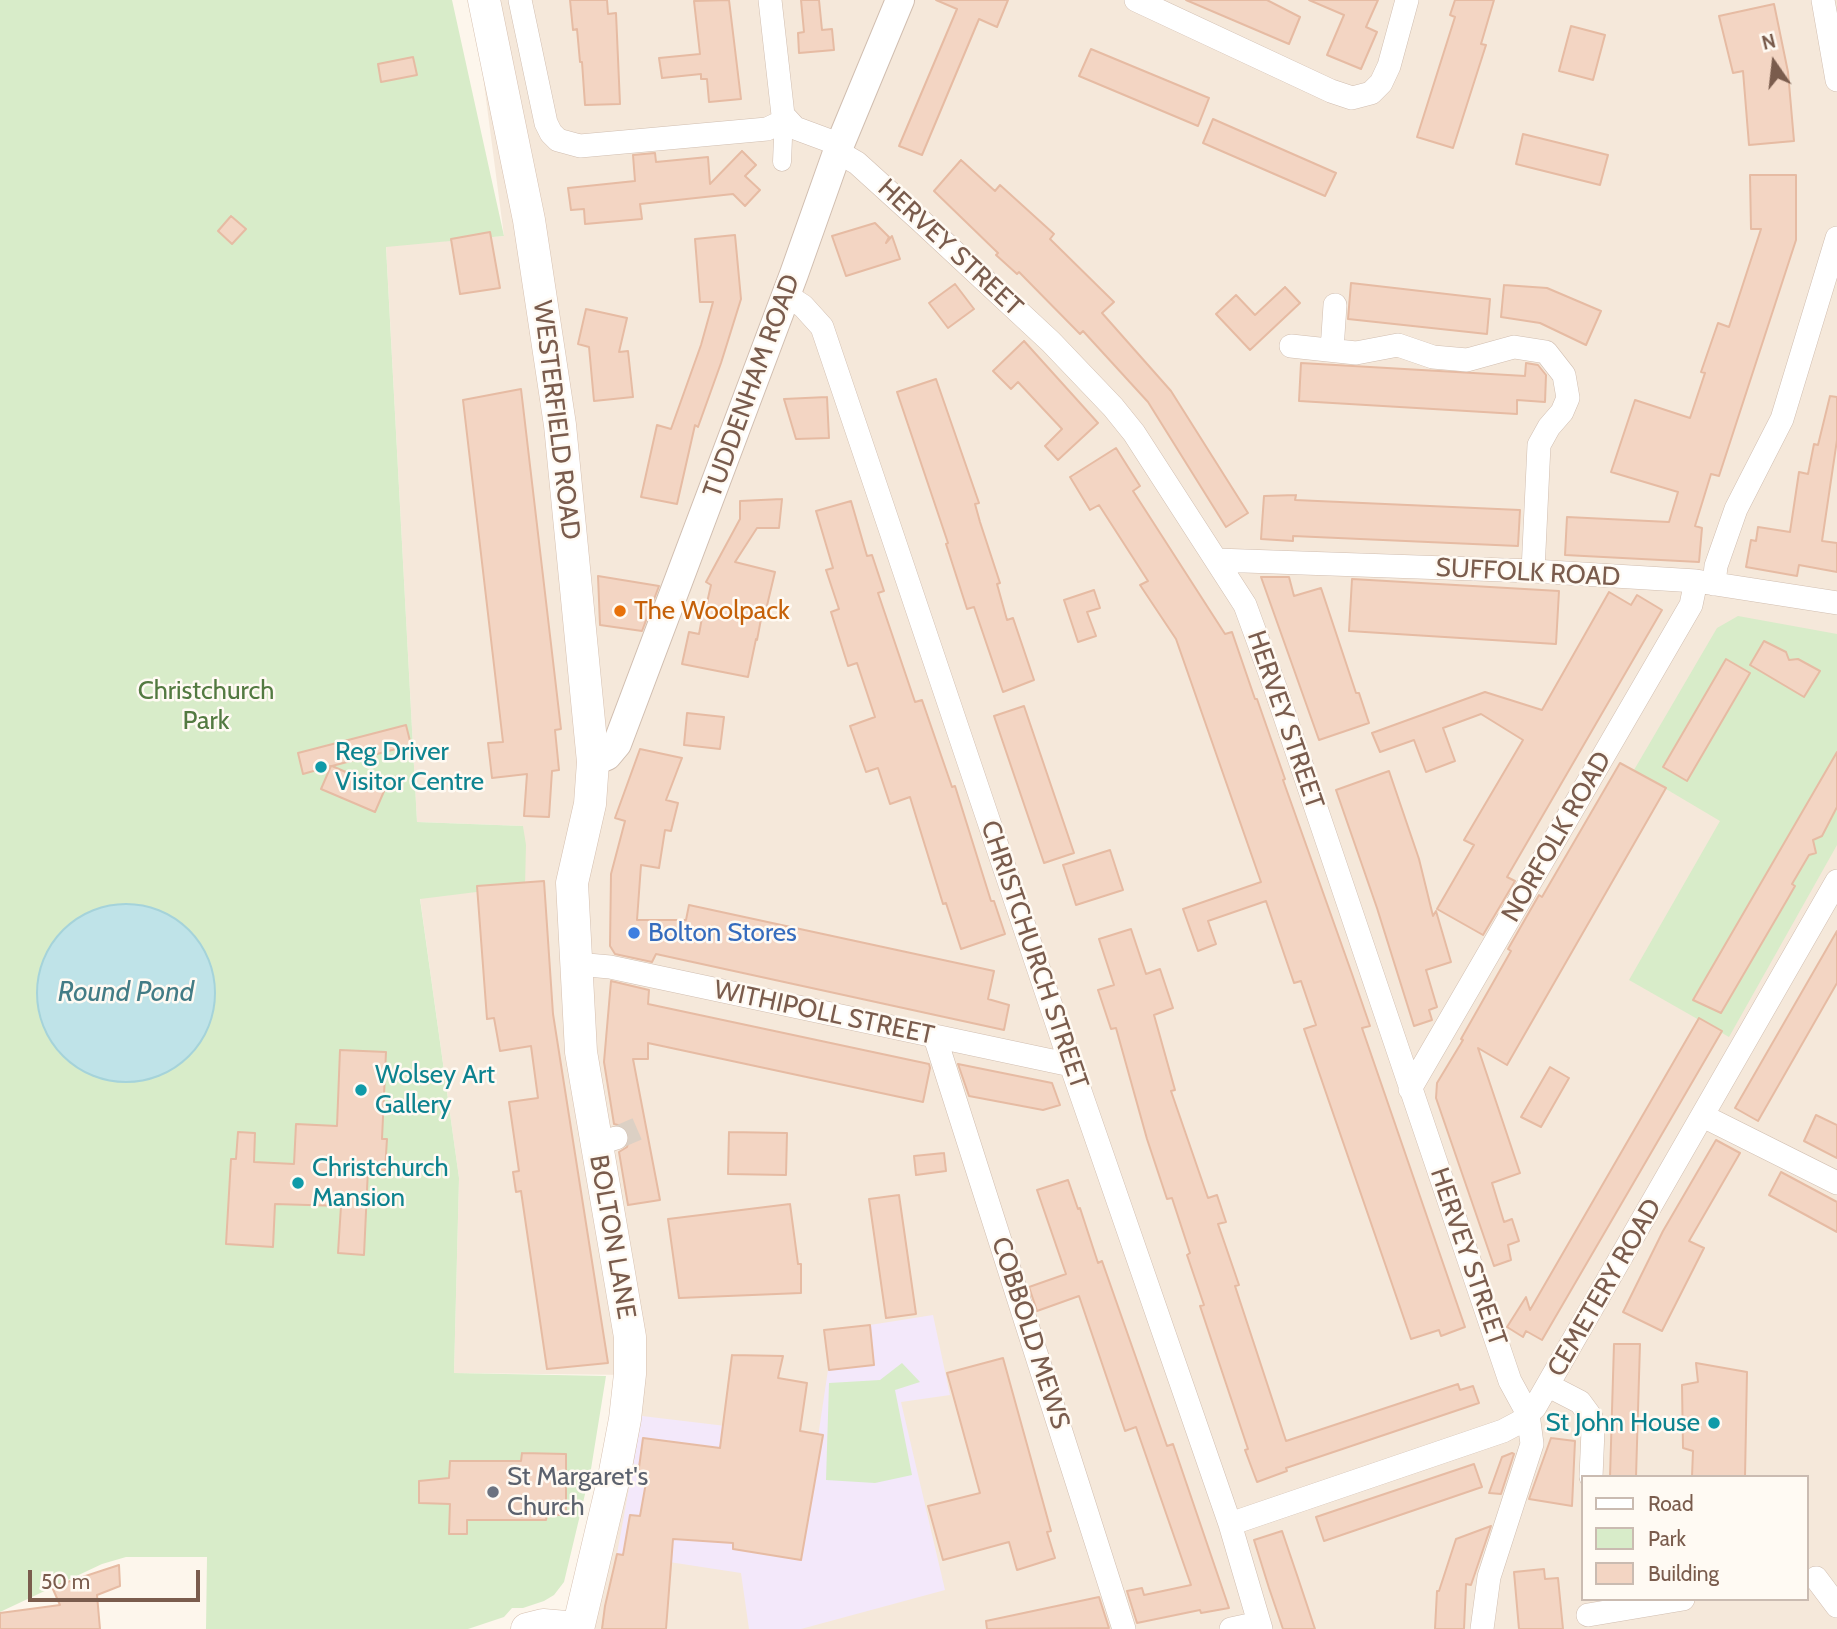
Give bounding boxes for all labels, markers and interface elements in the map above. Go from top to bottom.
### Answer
north arrow [1739,28,1809,98]
text: N [1759,29,1778,55]
street label: HERVEY STREET [871,173,1029,323]
street label: TUDDENHAM ROAD [697,270,807,502]
street label: WESTERFIELD ROAD [526,299,586,541]
street label: SUFFOLK ROAD [1435,553,1621,593]
place label: The Woolpack [634,595,790,627]
marker: The Woolpack [612,603,628,619]
street label: HERVEY STREET [1240,627,1330,813]
park label: Christchurch Park [138,675,274,736]
place label: Reg Driver Visitor Centre [335,736,484,798]
street label: NORFOLK ROAD [1496,746,1618,928]
marker: Reg Driver Visitor Centre [313,759,329,775]
street label: CHRISTCHURCH STREET [973,817,1095,1093]
place label: Bolton Stores [648,917,797,949]
marker: Bolton Stores [626,925,642,941]
street label: WITHIPOLL STREET [711,974,937,1052]
water label: Round Pond [58,976,194,1010]
place label: Wolsey Art Gallery [375,1059,495,1120]
marker: Wolsey Art Gallery [353,1082,369,1098]
place label: Christchurch Mansion [312,1152,449,1214]
street label: BOLTON LANE [582,1153,642,1321]
street label: HERVEY STREET [1423,1164,1513,1350]
marker: Christchurch Mansion [290,1175,306,1191]
street label: CEMETERY ROAD [1541,1193,1669,1383]
street label: COBBOLD MEWS [984,1233,1076,1433]
place label: St John House [1546,1407,1700,1439]
marker: St John House [1706,1415,1722,1431]
place label: St Margaret's Church [507,1461,648,1522]
legend [1582,1475,1809,1601]
marker: St Margaret's Church [485,1484,501,1500]
text: Road [1648,1491,1694,1516]
text: Park [1648,1526,1686,1551]
scale bar [32,1556,203,1600]
text: Building [1648,1561,1719,1586]
text: 50 m [41,1569,90,1594]

